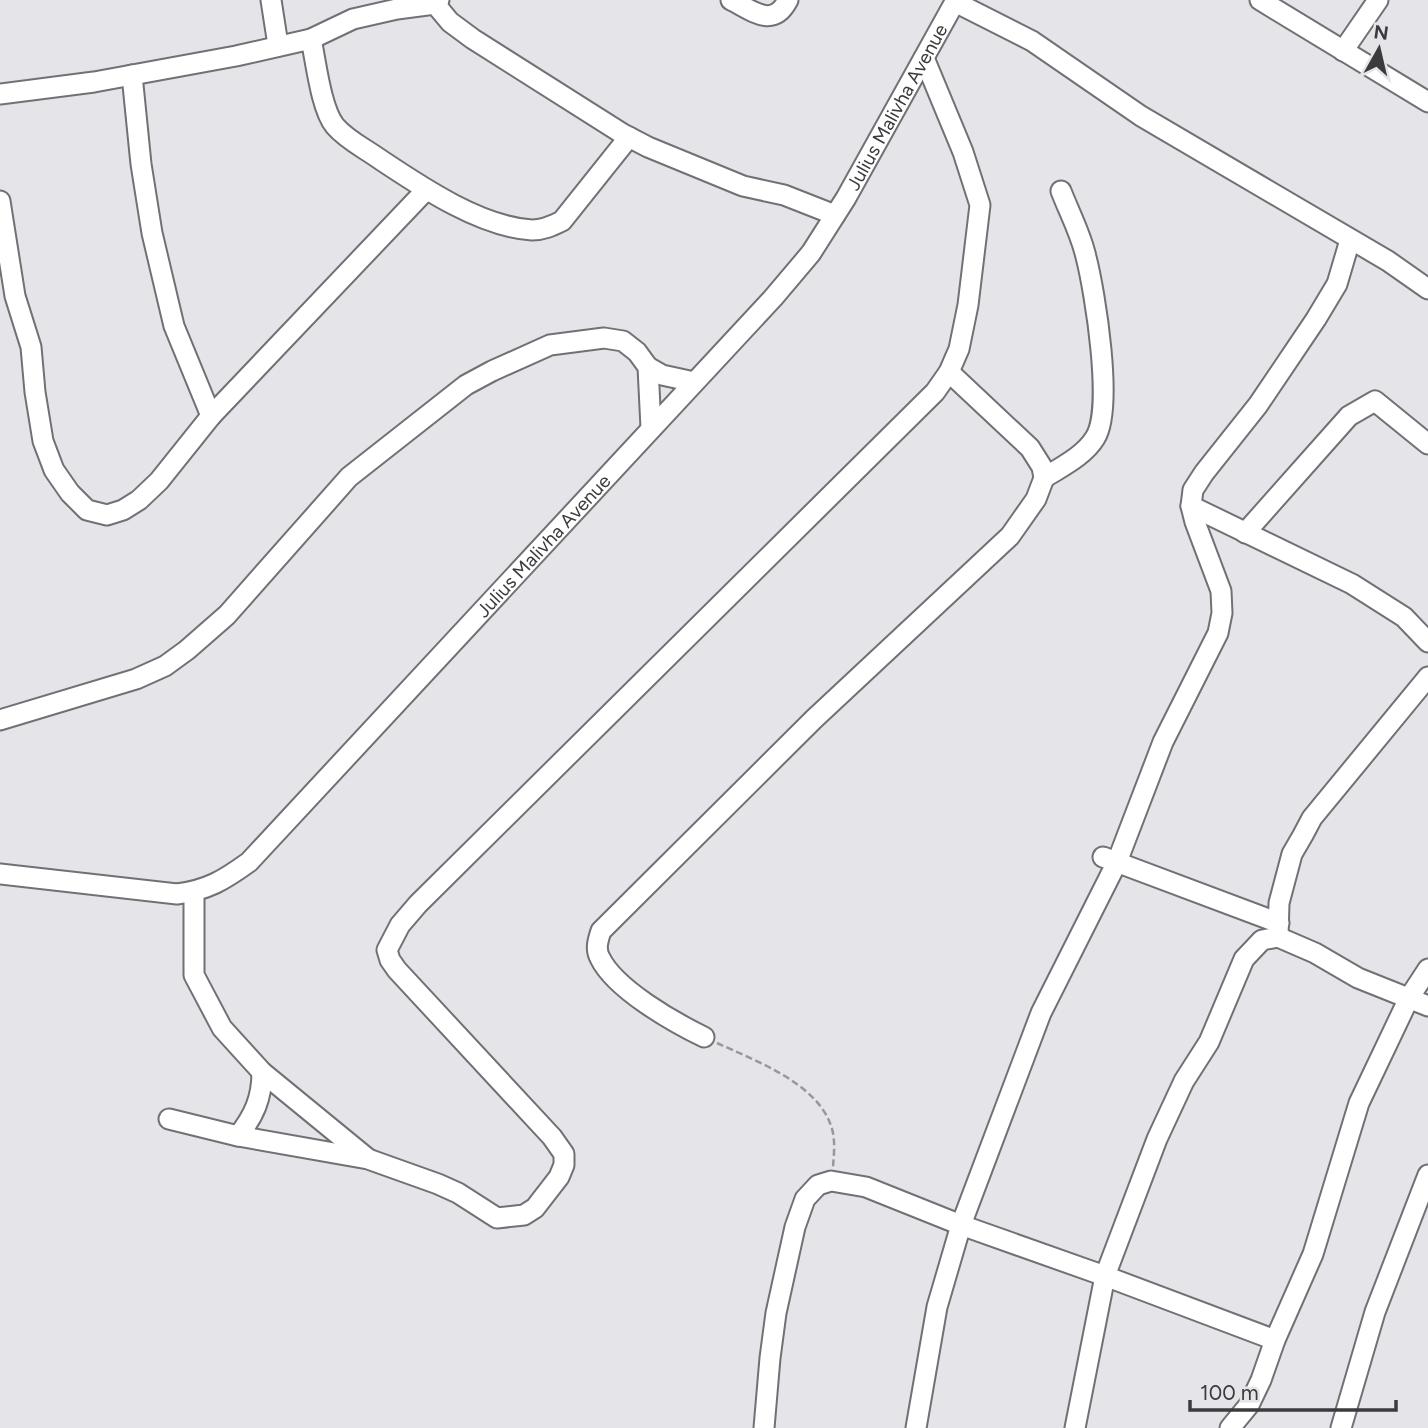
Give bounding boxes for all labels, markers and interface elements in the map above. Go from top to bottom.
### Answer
north arrow [1344,14,1414,84]
street label: Julius Malivha Avenue [841,20,952,194]
text: N [1372,20,1390,45]
street label: Julius Malivha Avenue [471,469,615,622]
scale bar [1190,1368,1396,1412]
text: 100 m [1200,1380,1259,1405]

